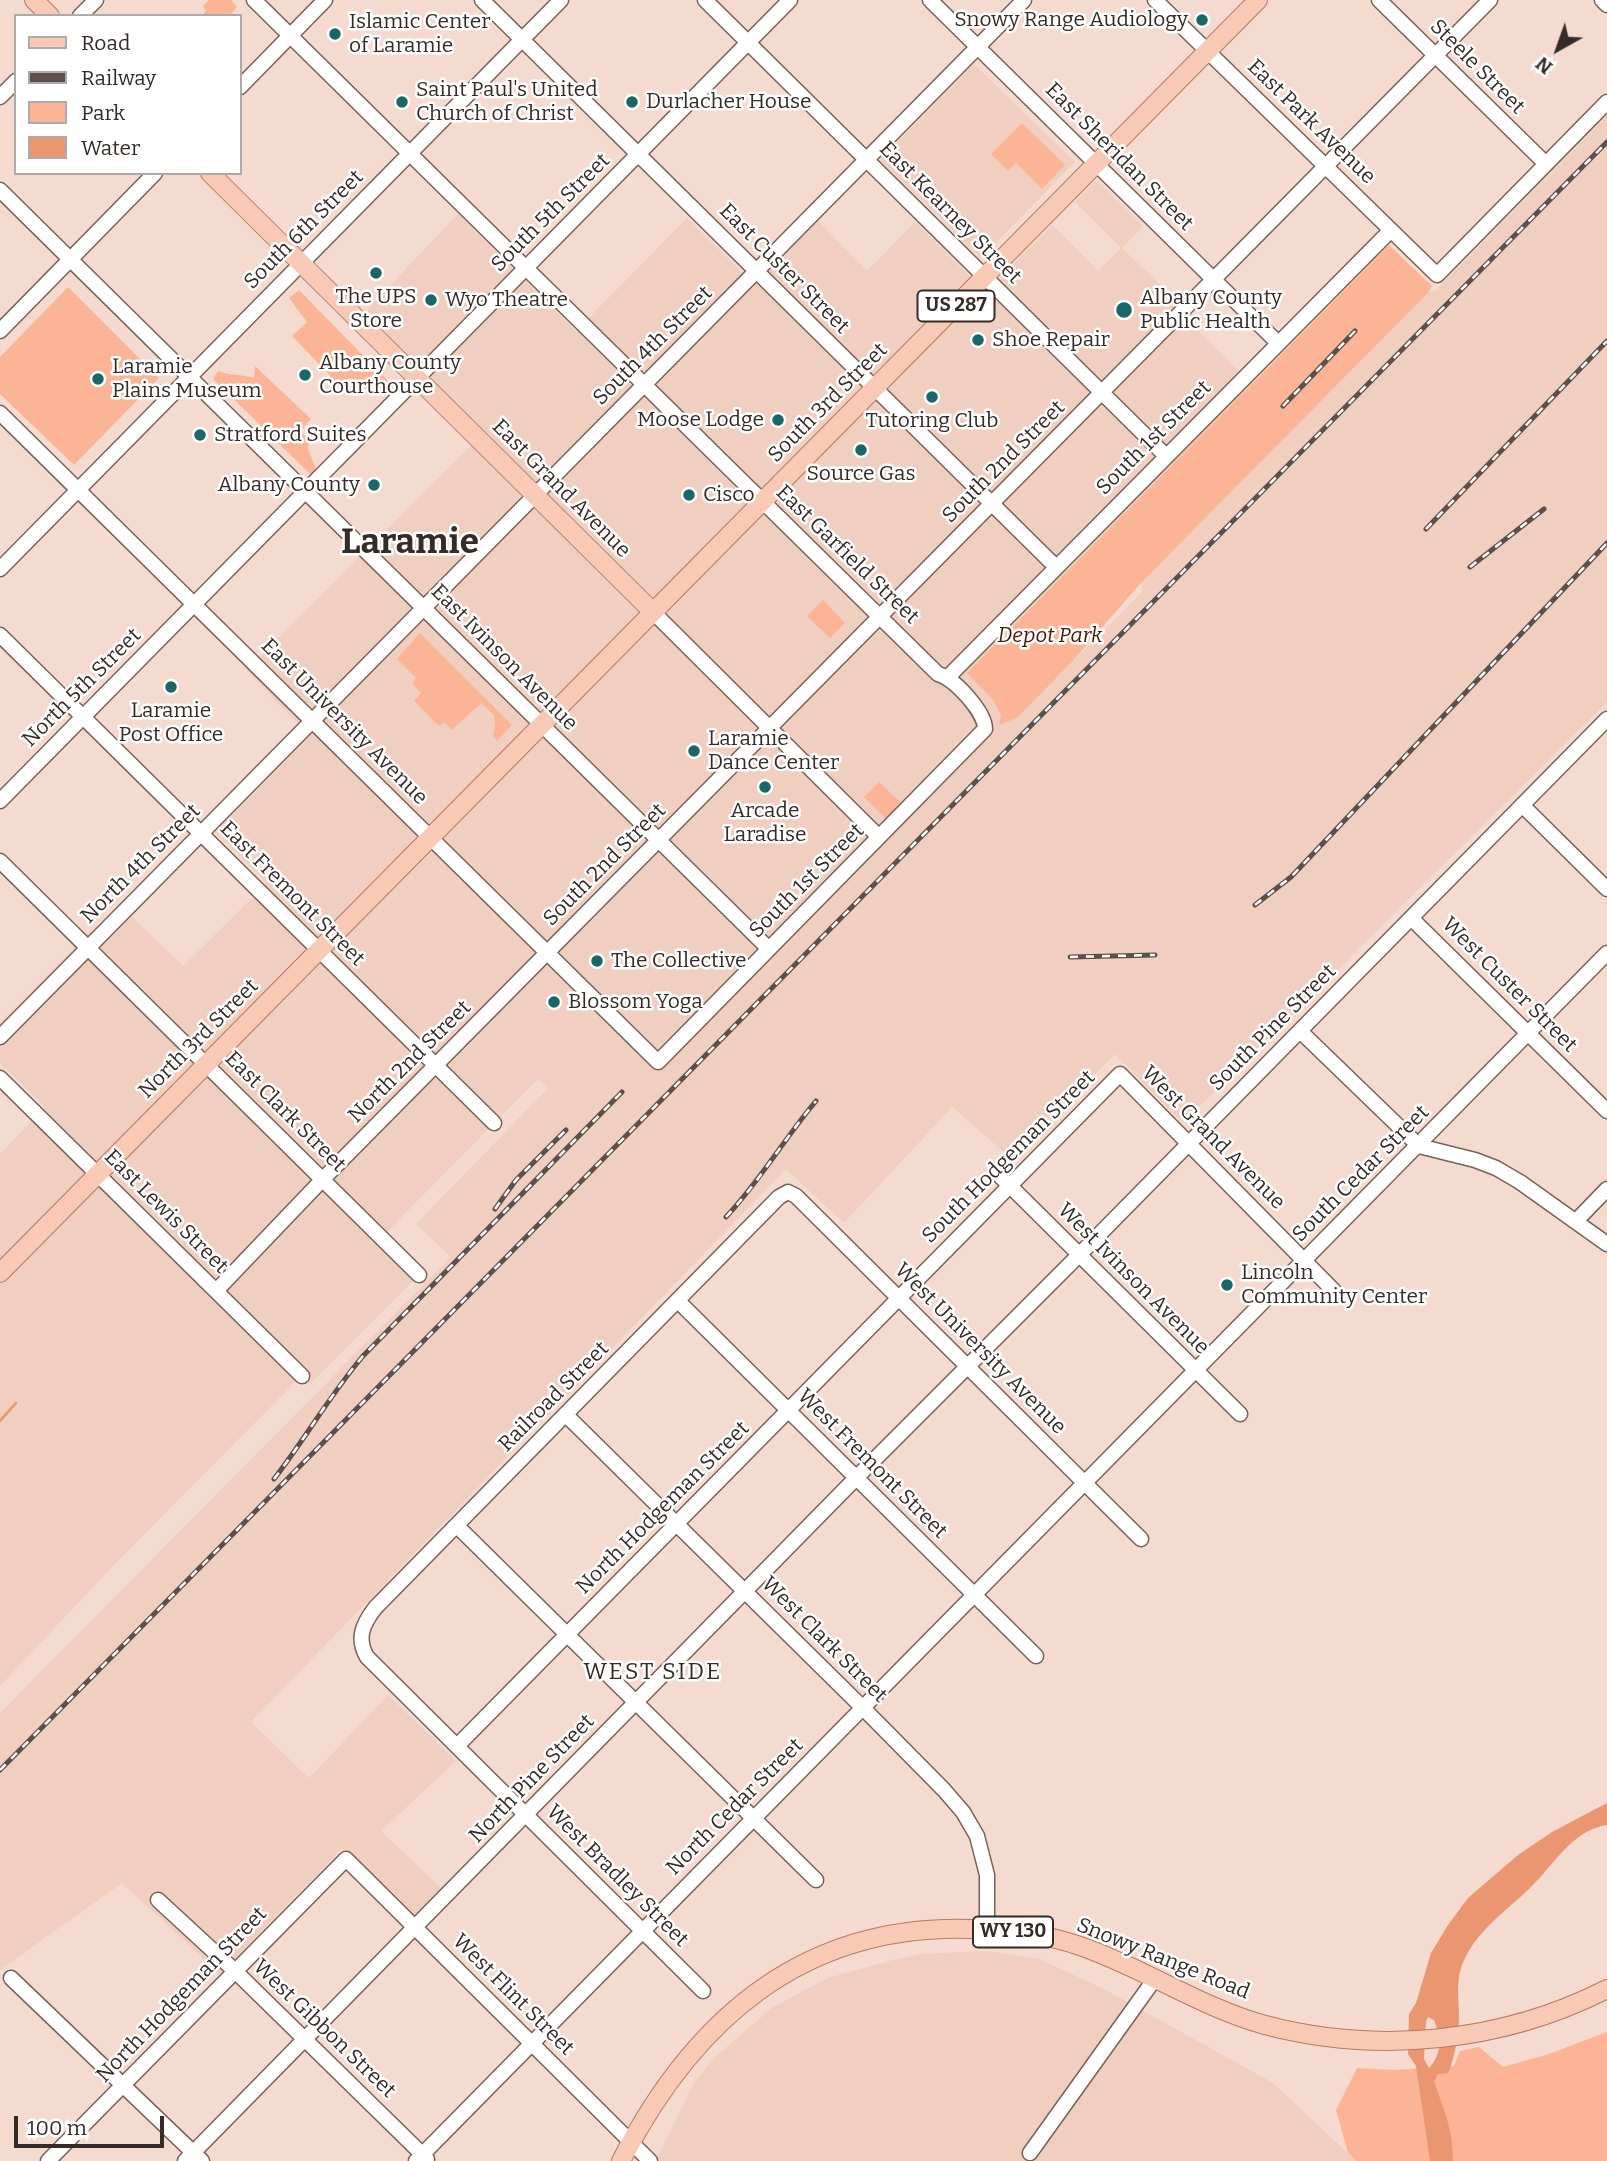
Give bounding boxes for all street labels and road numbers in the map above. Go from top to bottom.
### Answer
street label: Steele Street [1424,14,1530,120]
street label: East Park Avenue [1242,54,1380,190]
street label: East Sheridan Street [1040,78,1198,236]
street label: East Kearney Street [874,137,1026,289]
street label: South 5th Street [487,149,615,277]
street label: South 6th Street [239,165,369,295]
street label: East Custer Street [714,199,854,339]
street label: South 4th Street [588,281,718,411]
road number: US 287 [918,290,995,322]
street label: South 3rd Street [763,338,893,468]
street label: South 1st Street [1091,375,1217,501]
street label: South 2nd Street [938,396,1070,528]
street label: East Grand Avenue [487,415,635,563]
street label: East Garfield Street [770,480,924,630]
street label: East Ivinson Avenue [425,579,583,737]
street label: North 5th Street [17,623,147,753]
street label: East University Avenue [256,634,432,810]
street label: North 4th Street [76,799,206,929]
street label: South 2nd Street [539,799,671,931]
street label: East Fremont Street [214,816,370,972]
street label: South 1st Street [744,818,870,944]
street label: West Custer Street [1436,912,1582,1058]
street label: South Pine Street [1204,959,1342,1097]
street label: North 3rd Street [134,974,264,1104]
street label: North 2nd Street [343,995,477,1129]
street label: East Clark Street [219,1046,351,1178]
street label: West Grand Avenue [1136,1061,1290,1215]
street label: South Hodgeman Street [917,1065,1101,1249]
street label: South Cedar Street [1287,1100,1435,1248]
street label: East Lewis Street [99,1145,233,1279]
street label: West Ivinson Avenue [1052,1198,1214,1360]
street label: West University Avenue [889,1258,1071,1440]
street label: Railroad Street [494,1337,614,1457]
street label: West Fremont Street [792,1384,952,1544]
street label: North Hodgeman Street [571,1416,755,1600]
street label: West Clark Street [756,1572,892,1708]
street label: North Pine Street [464,1709,600,1849]
street label: North Cedar Street [661,1733,809,1881]
street label: West Bradley Street [541,1800,693,1952]
street label: North Hodgeman Street [92,1902,272,2088]
street label: Snowy Range Road [1073,1913,1253,2005]
road number: WY 130 [973,1916,1053,1948]
street label: West Flint Street [447,1929,579,2061]
street label: West Gibbon Street [248,1955,400,2103]

